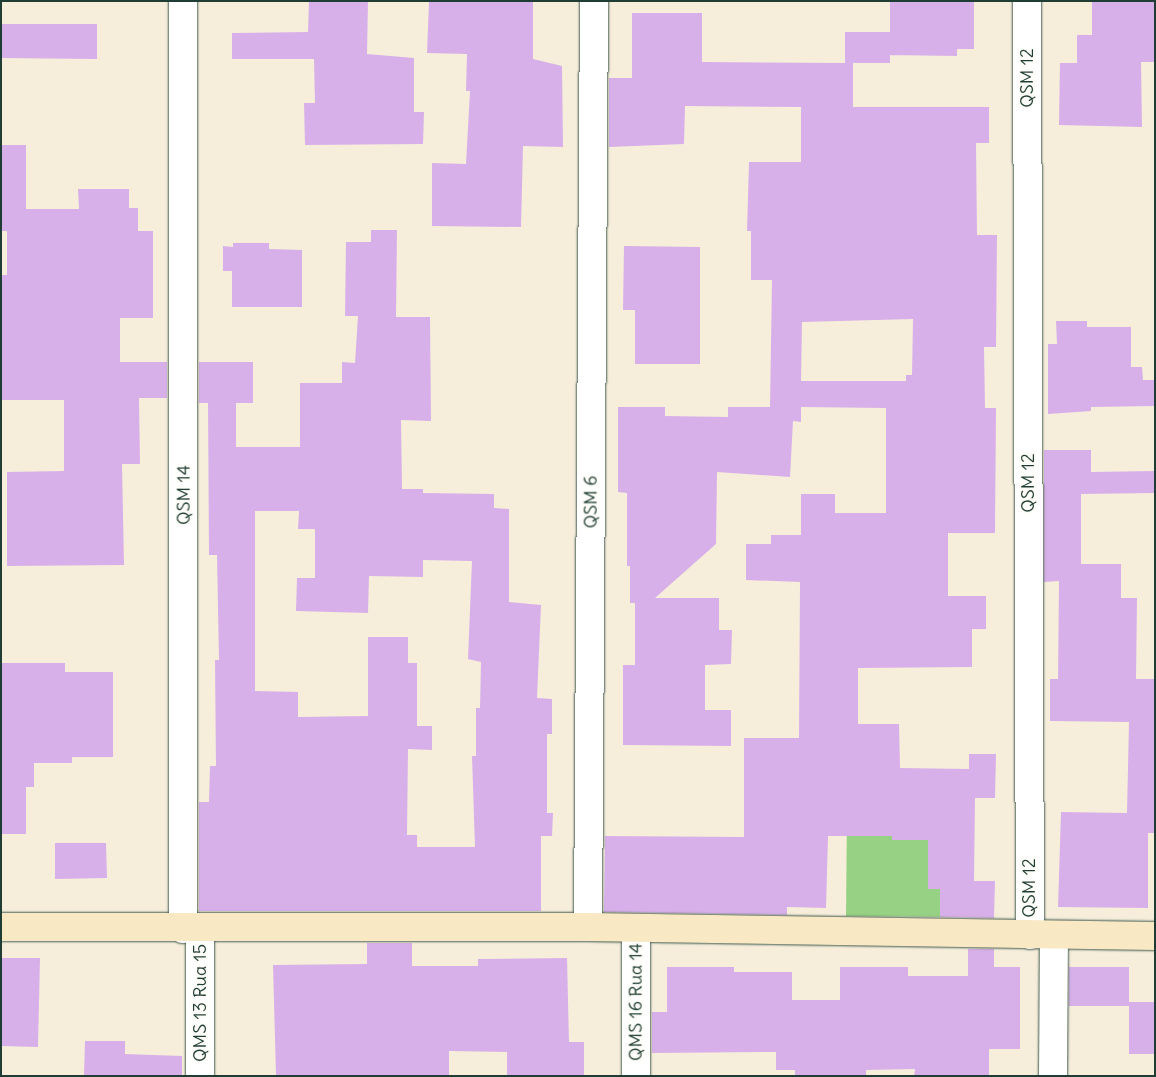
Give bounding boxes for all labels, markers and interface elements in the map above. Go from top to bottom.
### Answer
street label: QSM 12 [1016,48,1038,108]
street label: QSM 12 [1017,453,1039,513]
street label: QSM 14 [173,465,195,525]
street label: QSM 6 [580,476,602,528]
street label: QSM 12 [1018,858,1040,918]
street label: QMS 16 Rua 14 [625,943,647,1061]
street label: QMS 13 Rua 15 [189,944,211,1062]

